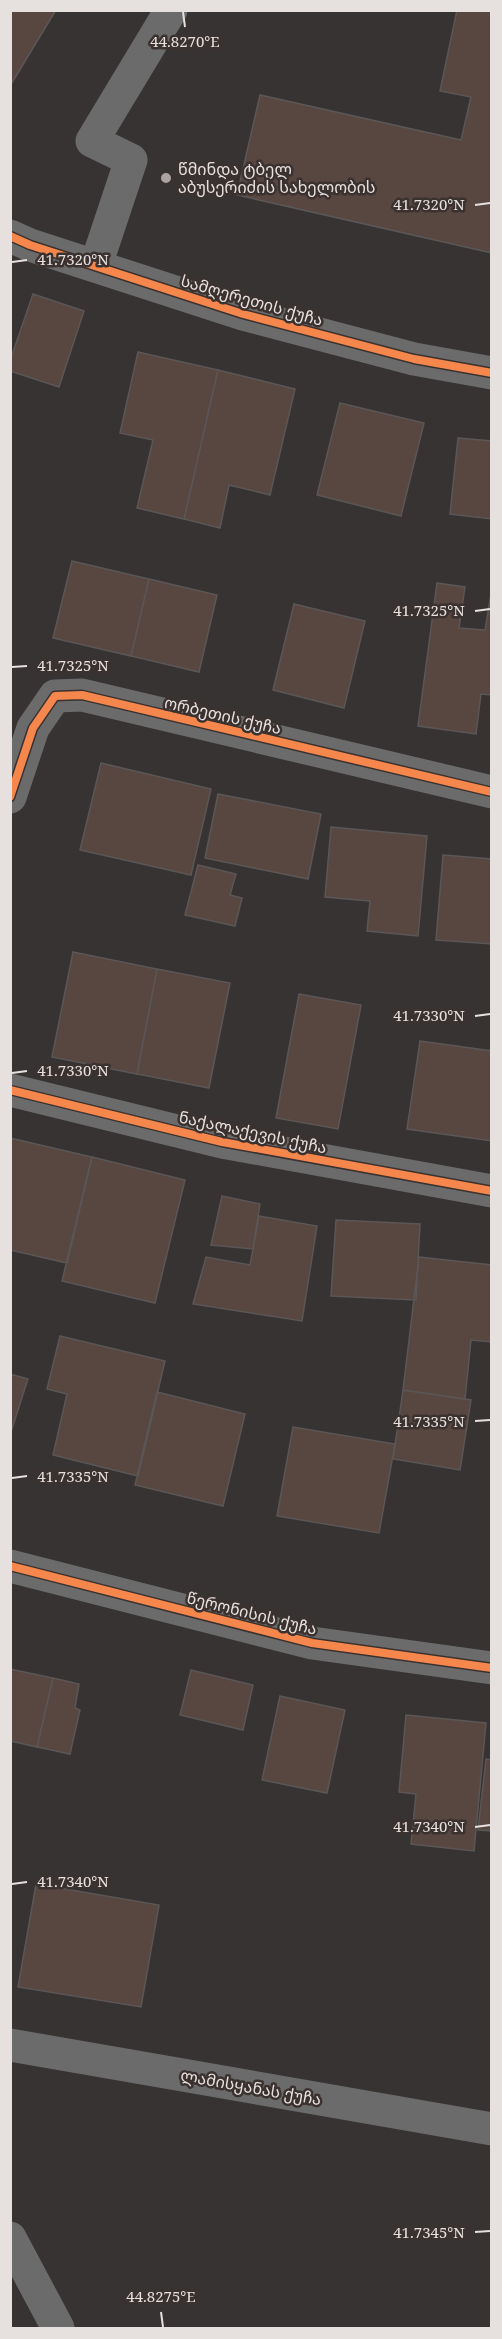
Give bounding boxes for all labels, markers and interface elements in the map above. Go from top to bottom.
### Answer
text: 44.8270°E [150,31,220,51]
place label: წმინდა ტბელ აბუსერიძის სახელობის [178,158,376,198]
marker: წმინდა ტბელ აბუსერიძის სახელობის [159,171,173,185]
text: 41.7320°N [393,194,465,214]
text: 41.7320°N [37,249,109,269]
street label: სამღერეთის ქუჩა [178,269,326,331]
text: 41.7325°N [393,600,465,620]
text: 41.7325°N [37,655,109,675]
street label: ორბეთის ქუჩა [162,691,284,739]
text: 41.7330°N [393,1005,465,1025]
text: 41.7330°N [37,1060,109,1080]
street label: ნაქალაქევის ქუჩა [177,1106,329,1158]
text: 41.7335°N [393,1411,465,1431]
text: 41.7335°N [37,1466,109,1486]
street label: წერონისის ქუჩა [185,1586,319,1640]
text: 41.7340°N [393,1816,465,1836]
text: 41.7340°N [37,1871,109,1891]
street label: ლამისყანას ქუჩა [179,2064,323,2110]
text: 41.7345°N [393,2222,465,2242]
text: 44.8275°E [126,2286,196,2306]

